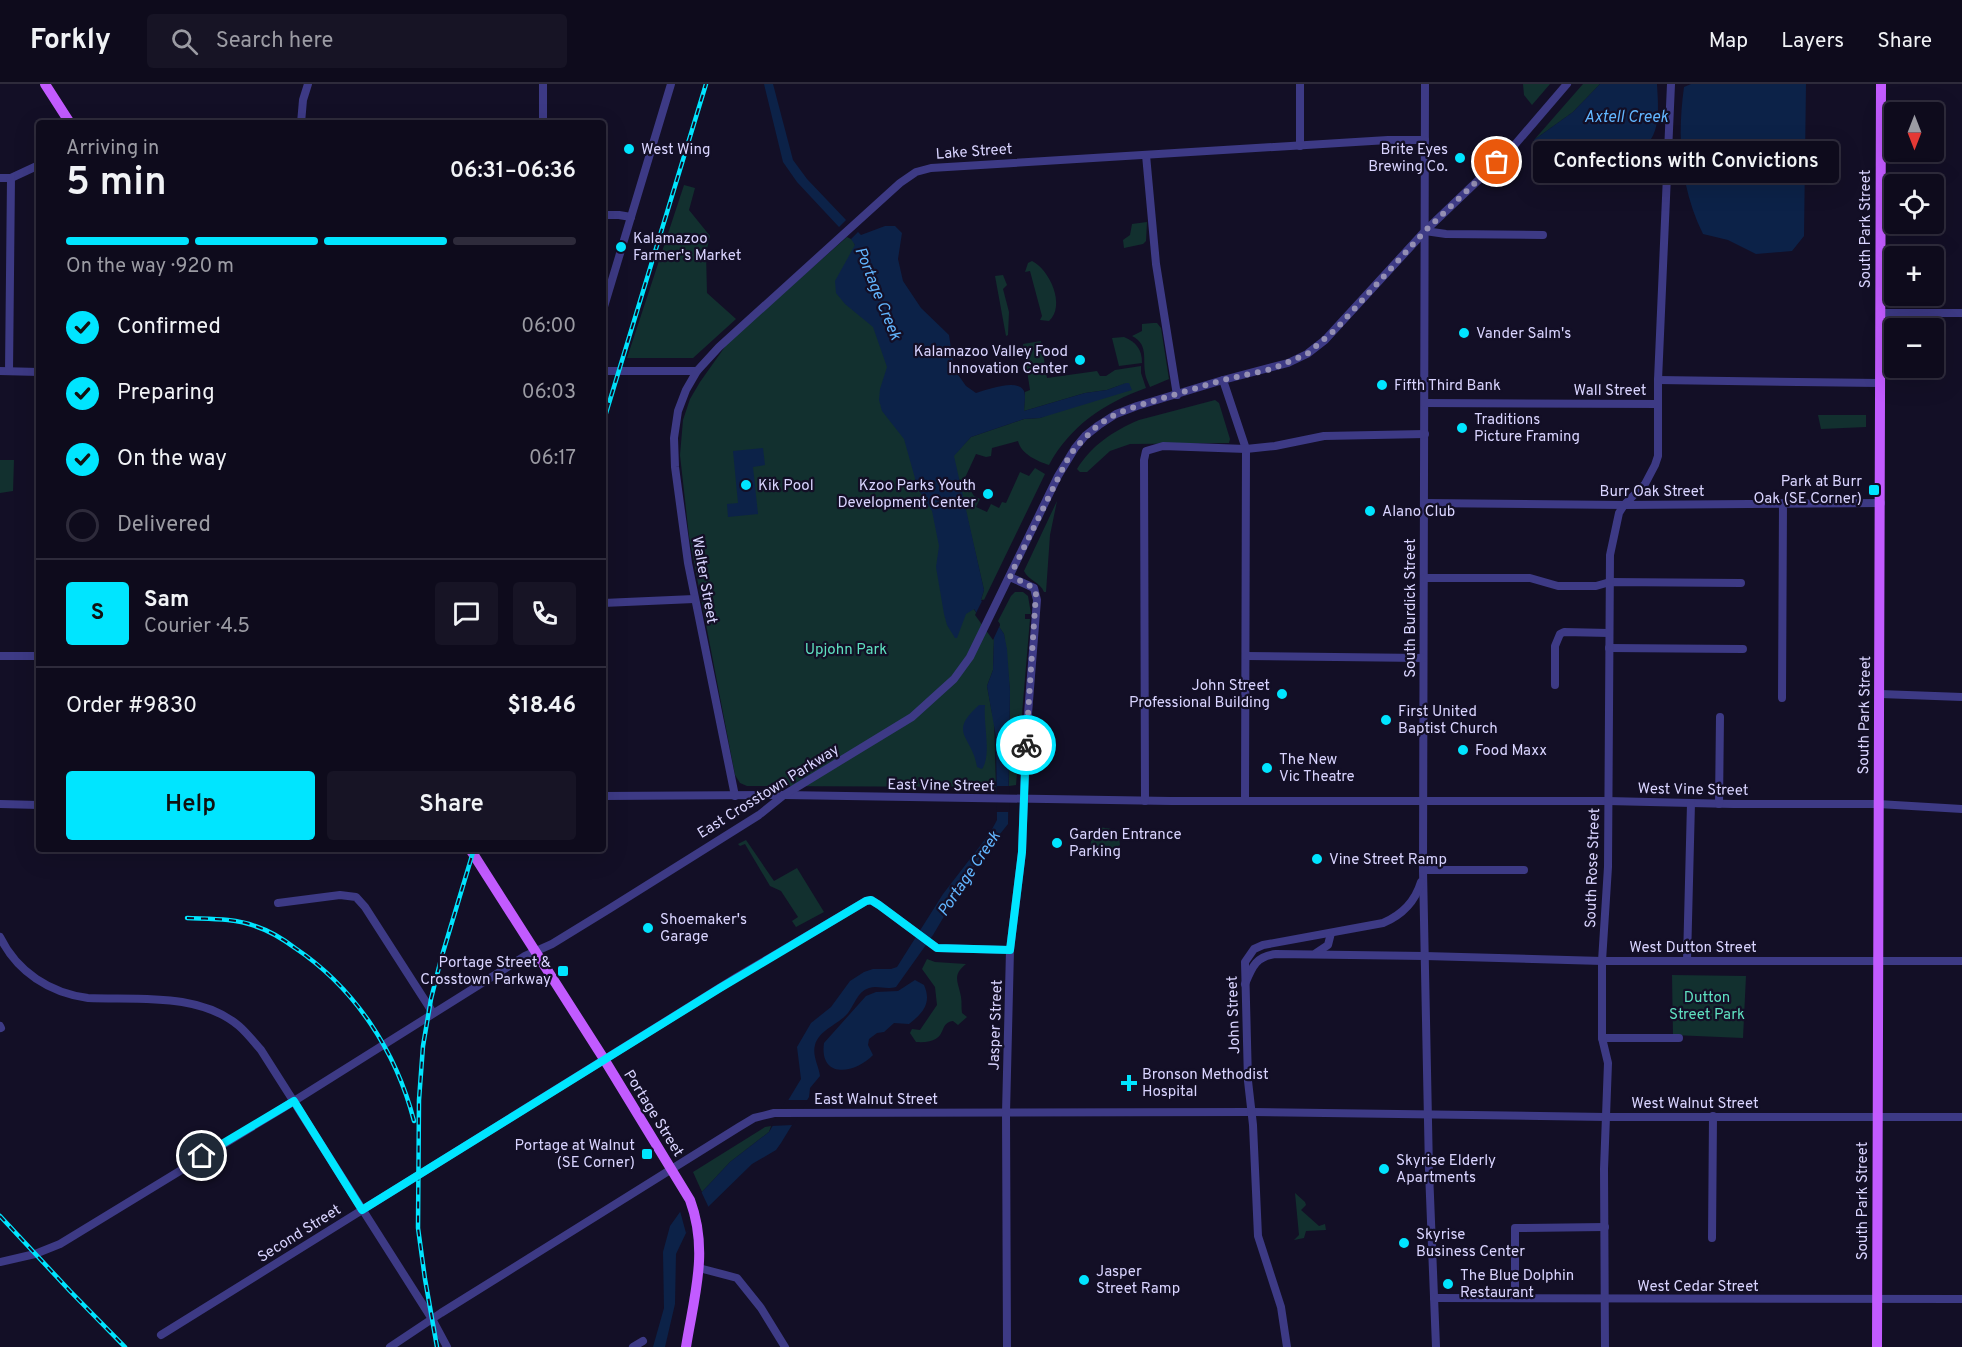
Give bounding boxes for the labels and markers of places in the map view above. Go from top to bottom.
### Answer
pin [1471,136,1522,187]
place label: West Wing [641,141,711,160]
place label: Brite Eyes Brewing Co. [1368,141,1448,177]
callout: Confections with Convictions [1533,141,1839,183]
marker: West Wing [622,142,636,156]
marker: Brite Eyes Brewing Co. [1453,151,1467,165]
place label: Kalamazoo Farmer's Market [633,230,741,266]
marker: Kalamazoo Farmer's Market [614,240,628,254]
place label: Vander Salm's [1476,325,1571,344]
marker: Vander Salm's [1457,326,1471,340]
place label: Kalamazoo Valley Food Innovation Center [914,343,1068,379]
marker: Kalamazoo Valley Food Innovation Center [1073,353,1087,367]
place label: Fifth Third Bank [1394,377,1501,396]
marker: Fifth Third Bank [1375,378,1389,392]
place label: Traditions Picture Framing [1474,411,1580,447]
marker: Traditions Picture Framing [1455,421,1469,435]
place label: Park at Burr Oak (SE Corner) [1754,473,1862,509]
place label: Kik Pool [758,477,814,496]
place label: Kzoo Parks Youth Development Center [837,477,976,513]
marker: Kik Pool [739,478,753,492]
marker: Park at Burr Oak (SE Corner) [1867,483,1881,497]
marker: Kzoo Parks Youth Development Center [981,487,995,501]
place label: Alano Club [1382,503,1455,522]
marker: Alano Club [1363,504,1377,518]
place label: John Street Professional Building [1129,677,1270,713]
marker: John Street Professional Building [1275,687,1289,701]
place label: First United Baptist Church [1398,703,1498,739]
marker: First United Baptist Church [1379,713,1393,727]
place label: Food Maxx [1475,742,1547,761]
marker: Food Maxx [1456,743,1470,757]
place label: The New Vic Theatre [1279,751,1355,787]
marker: The New Vic Theatre [1260,761,1274,775]
place label: Garden Entrance Parking [1069,826,1182,862]
marker: Garden Entrance Parking [1050,836,1064,850]
place label: Vine Street Ramp [1329,851,1447,870]
marker: Vine Street Ramp [1310,852,1324,866]
place label: Shoemaker's Garage [660,911,747,947]
marker: Shoemaker's Garage [641,921,655,935]
place label: Portage Street & Crosstown Parkway [420,954,551,990]
marker: Portage Street & Crosstown Parkway [556,964,570,978]
place label: Bronson Methodist Hospital [1142,1066,1269,1102]
marker: Bronson Methodist Hospital [1120,1074,1138,1092]
pin [176,1130,227,1181]
place label: Portage at Walnut (SE Corner) [514,1137,635,1173]
marker: Portage at Walnut (SE Corner) [640,1147,654,1161]
place label: Skyrise Elderly Apartments [1396,1152,1496,1188]
marker: Skyrise Elderly Apartments [1377,1162,1391,1176]
place label: Skyrise Business Center [1416,1226,1525,1262]
marker: Skyrise Business Center [1397,1236,1411,1250]
place label: Jasper Street Ramp [1096,1263,1180,1299]
place label: The Blue Dolphin Restaurant [1460,1267,1574,1303]
marker: Jasper Street Ramp [1077,1273,1091,1287]
marker: The Blue Dolphin Restaurant [1441,1277,1455,1291]

